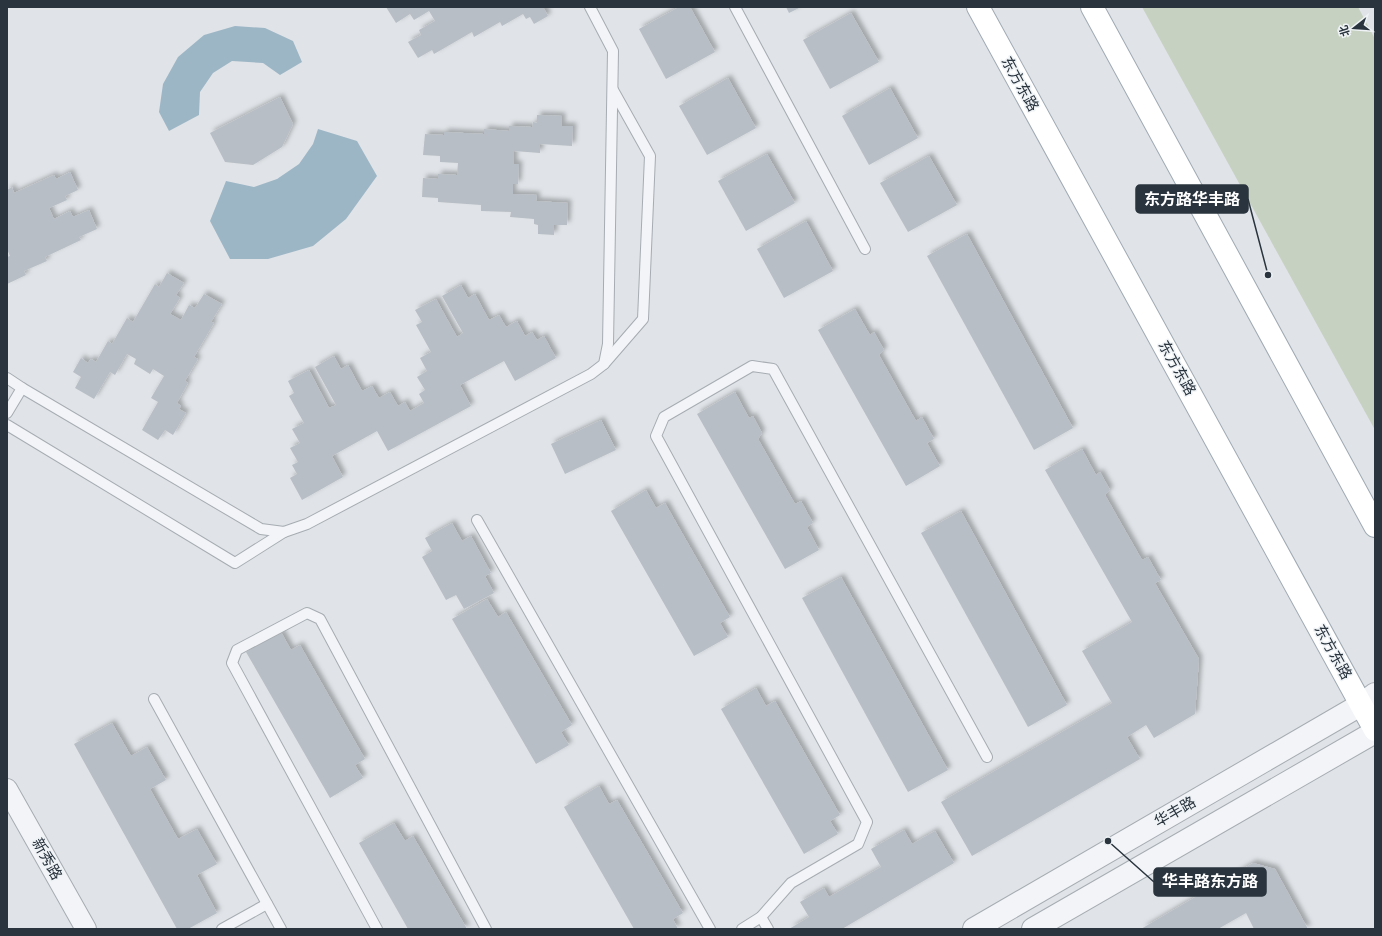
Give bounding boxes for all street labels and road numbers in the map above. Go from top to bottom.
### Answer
street label: 东方东路 [998,53,1042,115]
street label: 东方东路 [1155,337,1199,399]
street label: 东方东路 [1311,621,1355,683]
street label: 华丰路 [1151,793,1199,831]
street label: 新秀路 [28,835,66,883]

